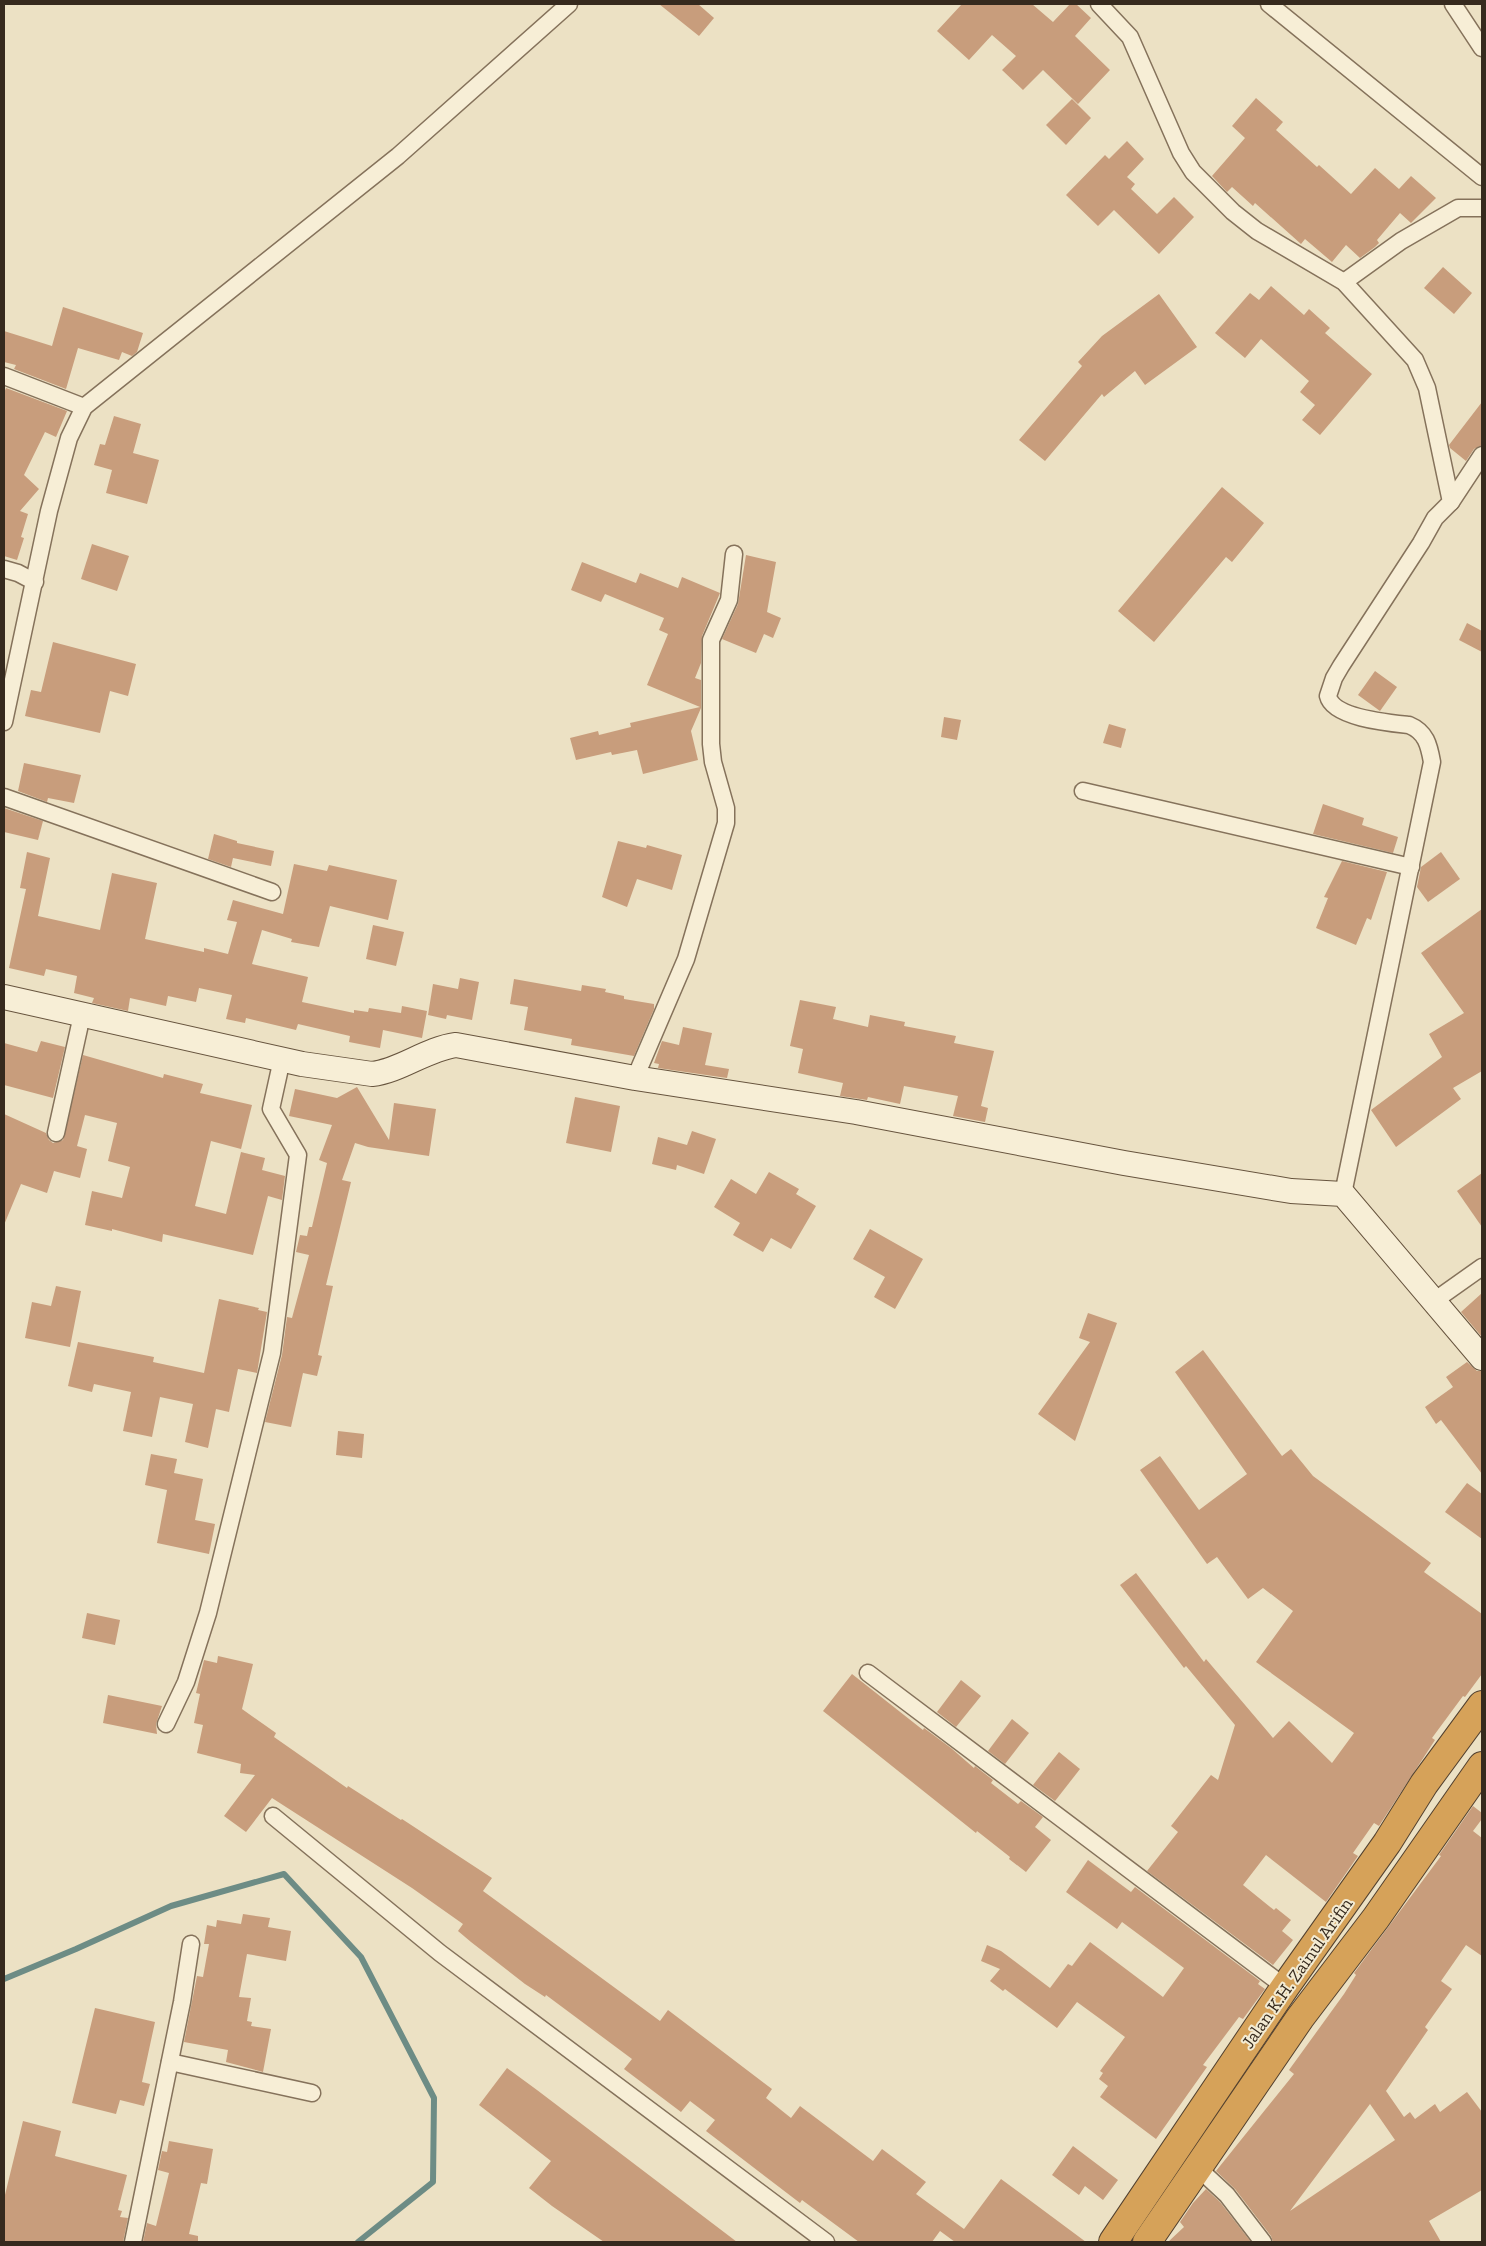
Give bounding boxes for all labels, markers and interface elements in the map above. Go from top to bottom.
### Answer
street label: Jalan K.H. Zainul Arifin [1237,1893,1358,2053]

